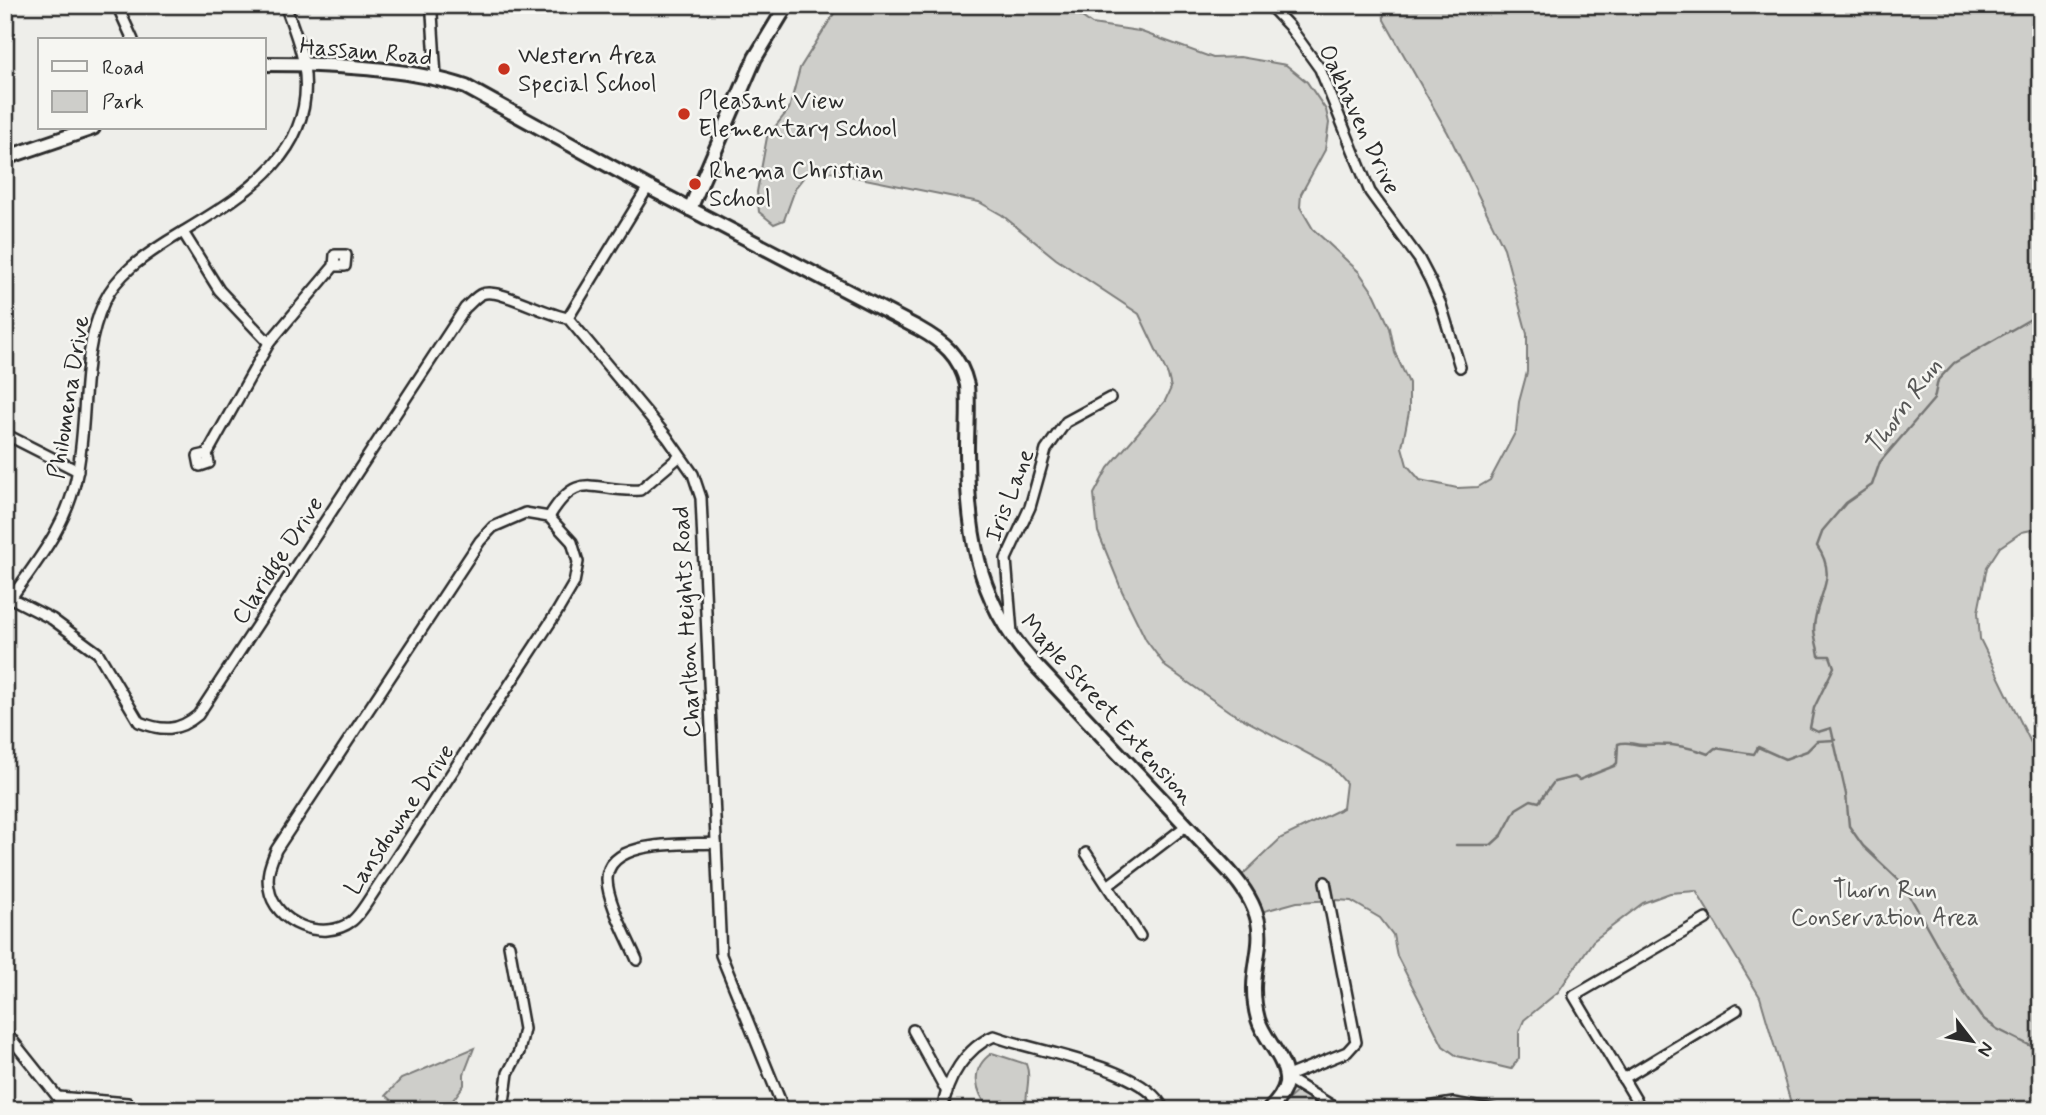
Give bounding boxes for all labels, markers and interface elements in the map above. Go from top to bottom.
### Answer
street label: Hassam Road [298,31,434,74]
legend [38,38,266,130]
street label: Oakhaven Drive [1310,40,1407,200]
place label: Western Area Special School [518,41,657,100]
text: Road [102,54,144,82]
marker: Western Area Special School [496,61,512,77]
place label: Pleasant View Elementary School [698,86,897,145]
text: Park [102,88,144,116]
marker: Pleasant View Elementary School [676,106,692,122]
place label: Rhema Christian School [709,156,883,215]
marker: Rhema Christian School [687,176,703,192]
street label: Philomena Drive [41,313,98,481]
water label: Thorn Run [1857,351,1951,463]
street label: Iris Lane [978,444,1042,547]
street label: Claridge Drive [225,491,334,632]
street label: Charlton Heights Road [666,505,709,739]
street label: Maple Street Extension [1013,608,1201,812]
street label: Lansdowne Drive [338,738,462,901]
park label: Thorn Run Conservation Area [1791,875,1979,934]
north arrow [1938,1006,2008,1076]
text: N [1971,1037,1999,1061]

